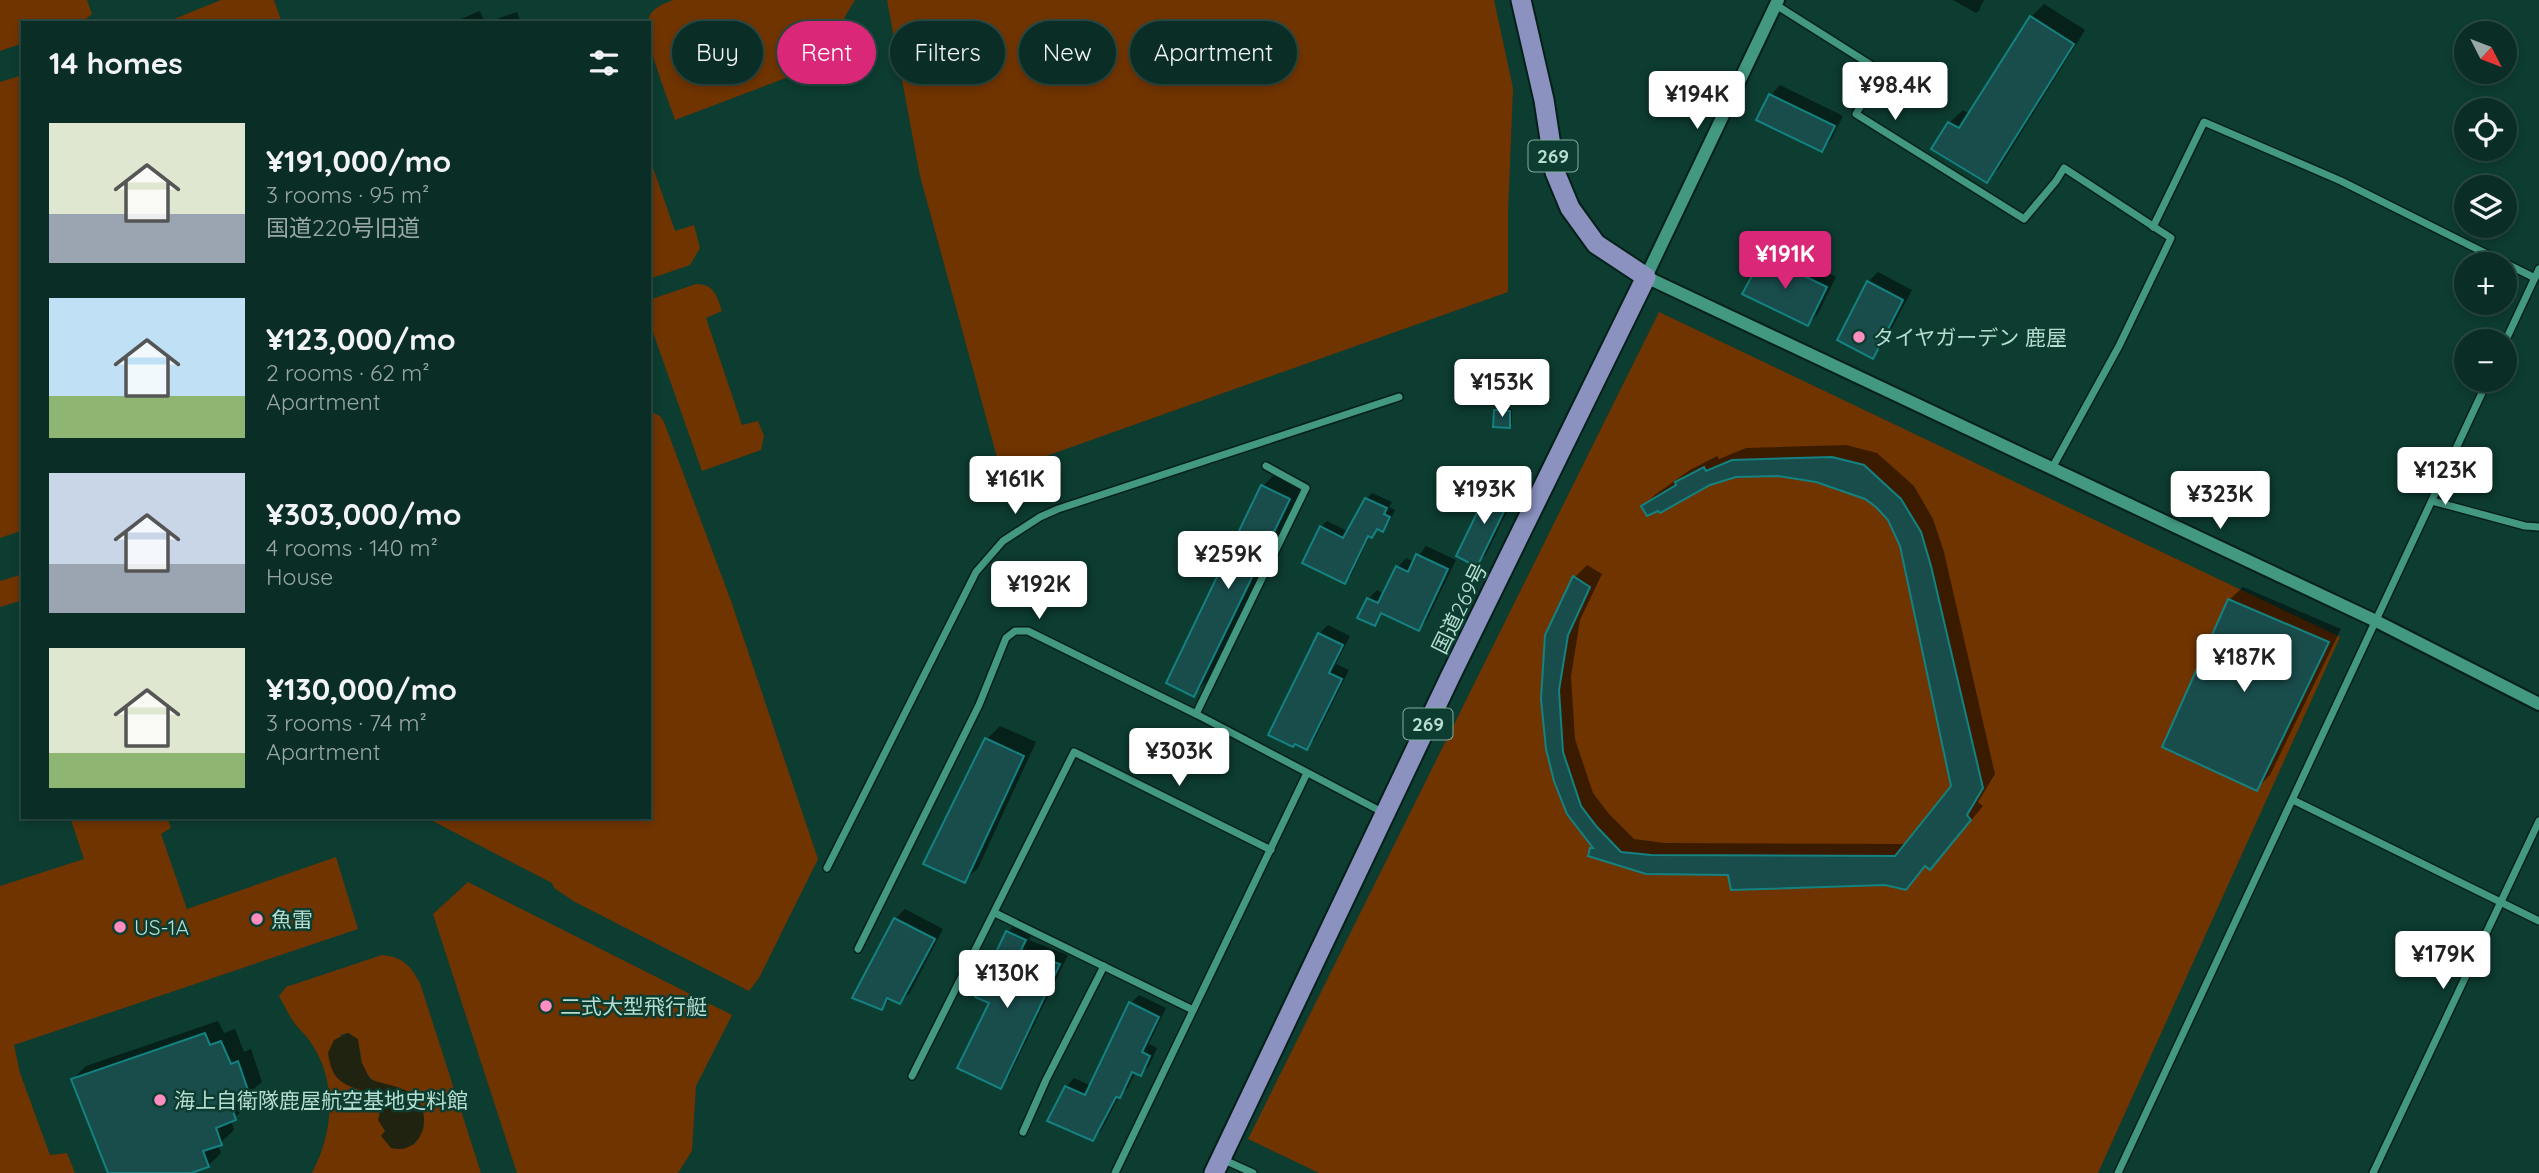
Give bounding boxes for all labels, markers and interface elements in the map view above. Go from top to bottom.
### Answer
chip: Buy [672,21,763,84]
chip: Rent [777,21,876,84]
chip: Filters [890,21,1005,84]
chip: New [1019,21,1116,84]
chip: Apartment [1130,21,1297,84]
north arrow [2454,21,2516,84]
map controls [2454,21,2517,392]
text: 14 homes [49,44,183,82]
icon: filters [585,44,623,82]
pin: ¥98.4K [1838,62,1952,122]
text: ¥98.4K [1858,70,1932,99]
pin: ¥194K [1648,72,1746,131]
text: ¥194K [1665,79,1729,108]
button: locate [2454,98,2517,161]
road number: 269 [1528,140,1578,172]
text: ¥191,000/mo [266,142,451,180]
icon: home [105,151,189,235]
button: layers [2454,175,2517,238]
text: 3 rooms · 95 m² [266,180,429,209]
text: 国道220号旧道 [266,213,420,242]
pin: ¥191K [1736,232,1834,291]
text: ¥191K [1755,239,1815,268]
button: + [2454,252,2517,315]
text: ¥123,000/mo [266,320,456,358]
place label: タイヤガーデン 鹿屋 [1873,324,2067,350]
icon: home [105,326,189,410]
marker: タイヤガーデン 鹿屋 [1851,329,1867,345]
button: − [2454,329,2517,392]
text: 2 rooms · 62 m² [266,358,430,387]
pin: ¥153K [1453,360,1551,419]
text: ¥153K [1470,367,1534,396]
text: Apartment [266,387,380,416]
pin: ¥123K [2396,448,2494,507]
text: ¥123K [2413,455,2477,484]
pin: ¥161K [966,456,1064,516]
text: ¥161K [986,464,1044,493]
pin: ¥193K [1435,466,1533,526]
pin: ¥323K [2171,472,2269,531]
text: ¥193K [1452,474,1516,503]
text: ¥323K [2187,479,2253,508]
text: ¥303,000/mo [266,495,461,533]
icon: home [105,501,189,585]
pin: ¥259K [1179,532,1277,591]
text: 4 rooms · 140 m² [266,533,438,562]
text: ¥259K [1194,539,1262,568]
street label: 国道269号 [1426,558,1492,658]
text: House [266,562,333,591]
pin: ¥192K [990,562,1088,621]
text: ¥192K [1007,569,1071,598]
pin: ¥187K [2195,634,2293,694]
text: ¥187K [2213,642,2275,671]
text: ¥130,000/mo [266,670,457,708]
icon: home [105,676,189,760]
text: 3 rooms · 74 m² [266,708,427,737]
road number: 269 [1404,708,1452,740]
pin: ¥303K [1130,728,1228,788]
text: ¥303K [1145,736,1213,765]
text: Apartment [266,737,380,766]
place label: 魚雷 [271,906,313,932]
marker: 魚雷 [249,911,265,927]
place label: US-1A [134,914,189,940]
marker: US-1A [112,919,128,935]
pin: ¥179K [2394,932,2492,991]
text: ¥179K [2411,939,2475,968]
pin: ¥130K [958,950,1056,1010]
text: ¥130K [975,958,1039,987]
place label: 二式大型飛行艇 [560,993,707,1019]
marker: 二式大型飛行艇 [538,998,554,1014]
place label: 海上自衛隊鹿屋航空基地史料館 [174,1087,468,1113]
marker: 海上自衛隊鹿屋航空基地史料館 [152,1092,168,1108]

